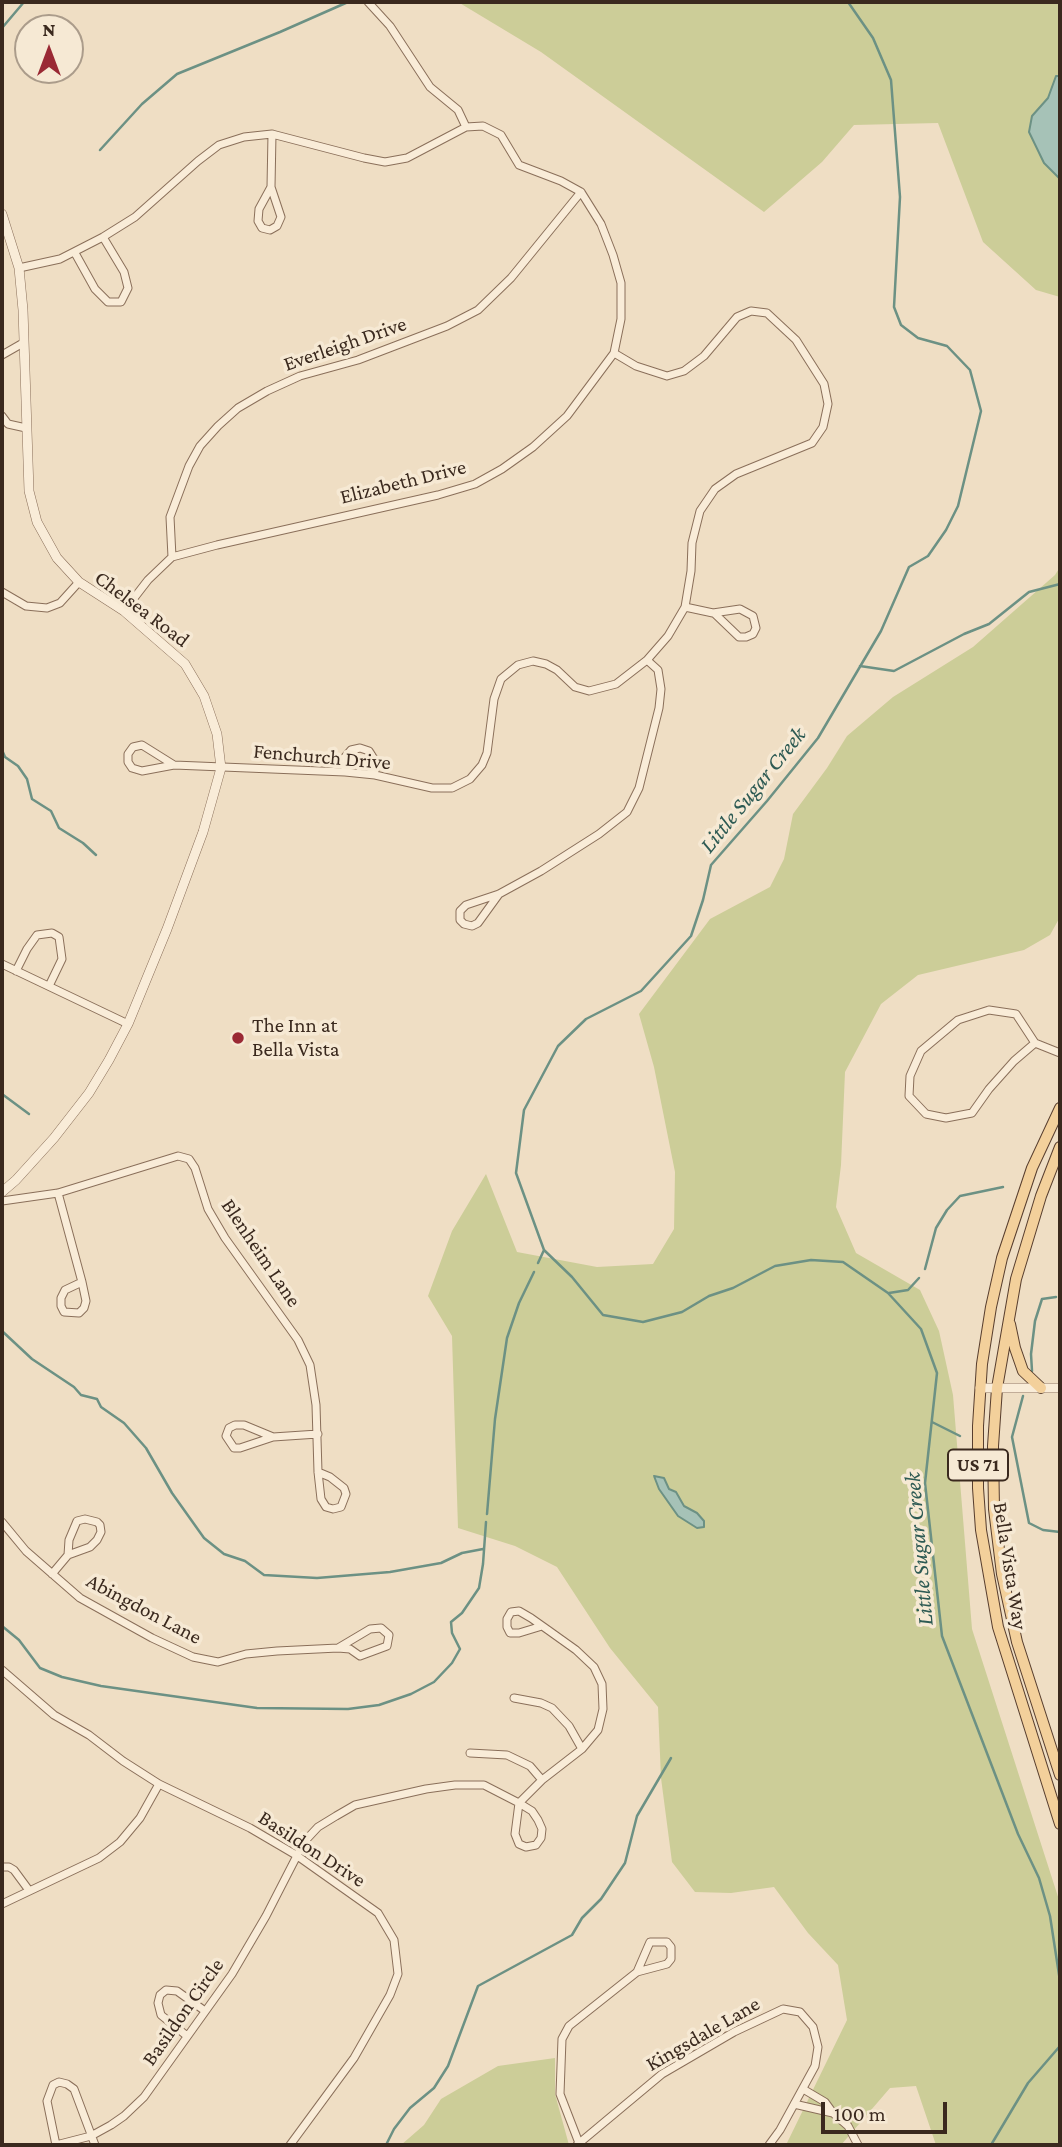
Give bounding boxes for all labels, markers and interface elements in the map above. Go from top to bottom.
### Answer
north arrow [14,14,84,84]
text: N [43,19,55,40]
street label: Everleigh Drive [280,311,410,377]
street label: Elizabeth Drive [337,454,469,510]
street label: Chelsea Road [90,565,194,653]
water label: Little Sugar Creek [694,721,812,859]
street label: Fenchurch Drive [252,738,392,776]
place label: The Inn at Bella Vista [252,1013,339,1063]
marker: The Inn at Bella Vista [230,1030,246,1046]
street label: Blenheim Lane [216,1194,306,1312]
road number: US 71 [948,1450,1008,1480]
water label: Little Sugar Creek [899,1471,939,1627]
street label: Bella Vista Way [987,1500,1033,1632]
street label: Abingdon Lane [82,1568,206,1650]
street label: Basildon Drive [254,1805,370,1893]
street label: Basildon Circle [137,1953,229,2071]
street label: Kingsdale Lane [642,1991,764,2077]
scale bar [824,2088,950,2132]
text: 100 m [834,2102,886,2126]

